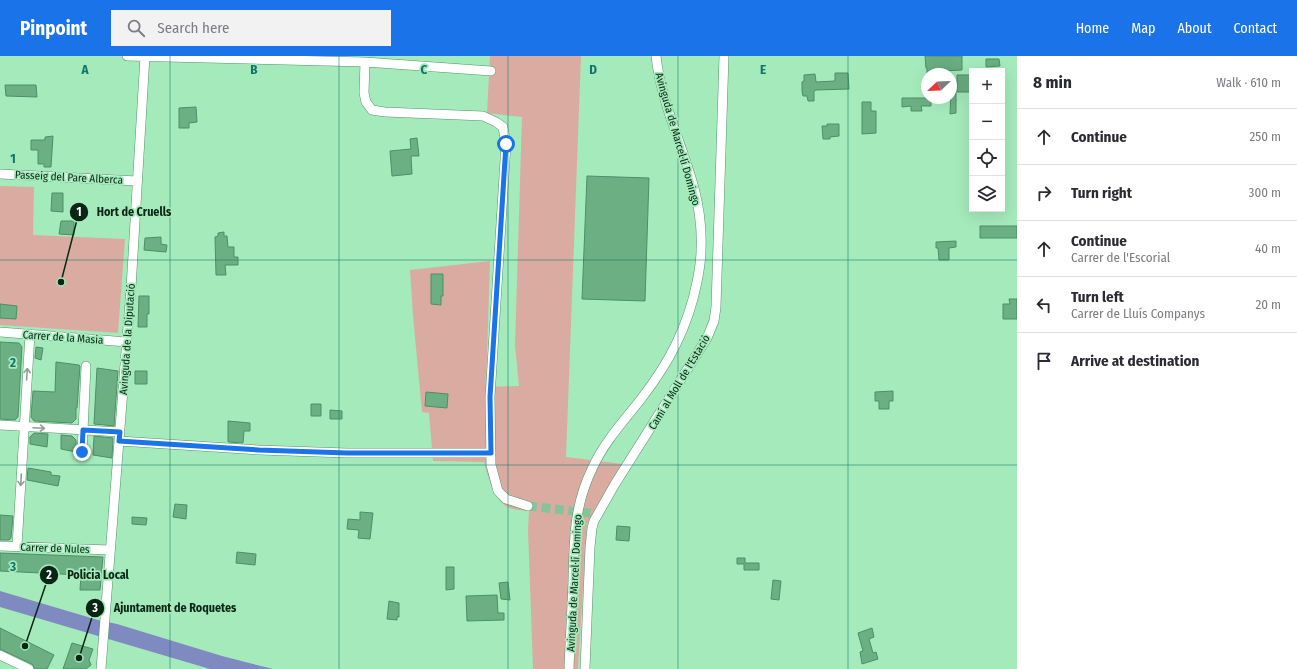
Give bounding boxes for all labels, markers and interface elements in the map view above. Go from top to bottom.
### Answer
search box [111,10,391,46]
text: Pinpoint [20,17,87,40]
icon: search [125,17,147,39]
text: Search here [157,19,230,37]
text: Home [1076,20,1109,37]
text: Map [1131,20,1155,37]
text: About [1177,20,1212,37]
text: Contact [1234,20,1277,37]
text: A [80,62,89,77]
text: B [250,62,258,77]
text: C [421,62,428,77]
text: D [589,62,597,77]
text: E [760,62,766,77]
north arrow [921,68,957,104]
map controls [969,68,1005,212]
button: + [969,68,1005,104]
street label: Avinguda de Marcel·lí Domingo [652,71,703,207]
text: 8 min [1033,72,1072,93]
text: Walk · 610 m [1216,75,1281,90]
button: − [969,104,1005,140]
icon: ahead [1033,126,1055,148]
text: Continue [1071,128,1127,146]
text: 250 m [1249,129,1281,144]
route start [497,135,515,153]
button: locate [969,140,1005,176]
text: 1 [10,151,16,166]
street label: Passeig del Pare Alberca [15,168,123,187]
button: layers [969,176,1005,212]
icon: right [1033,182,1055,204]
text: Turn right [1071,184,1132,202]
text: 300 m [1249,185,1281,200]
callout: Hort de Cruells [69,200,179,224]
text: 1 [76,205,82,219]
text: Hort de Cruells [97,205,172,219]
text: Continue [1071,232,1127,250]
icon: ahead [1033,238,1055,260]
text: 40 m [1255,241,1281,256]
text: Carrer de l'Escorial [1071,250,1170,265]
street label: Avinguda de la Diputació [117,283,138,395]
text: Turn left [1071,288,1124,306]
icon: left [1033,294,1055,316]
text: 20 m [1255,297,1281,312]
text: Carrer de Lluís Companys [1071,306,1205,321]
street label: Carrer de la Masia [22,328,104,347]
street label: Camí al Moll de l'Estació [646,332,713,432]
icon: arrive [1033,350,1055,372]
text: Arrive at destination [1071,352,1199,370]
text: 2 [9,355,16,370]
one-way arrow [24,368,31,381]
one-way arrow [32,424,45,431]
route end [73,443,91,461]
one-way arrow [17,473,24,486]
street label: Avinguda de Marcel·lí Domingo [564,514,585,652]
street label: Carrer de Nules [20,541,90,556]
text: 3 [9,559,16,574]
callout: Policia Local [39,563,137,587]
text: 2 [45,568,52,582]
text: Policia Local [67,568,130,582]
callout: Ajuntament de Roquetes [85,596,244,620]
text: 3 [91,601,98,615]
text: Ajuntament de Roquetes [113,601,237,615]

